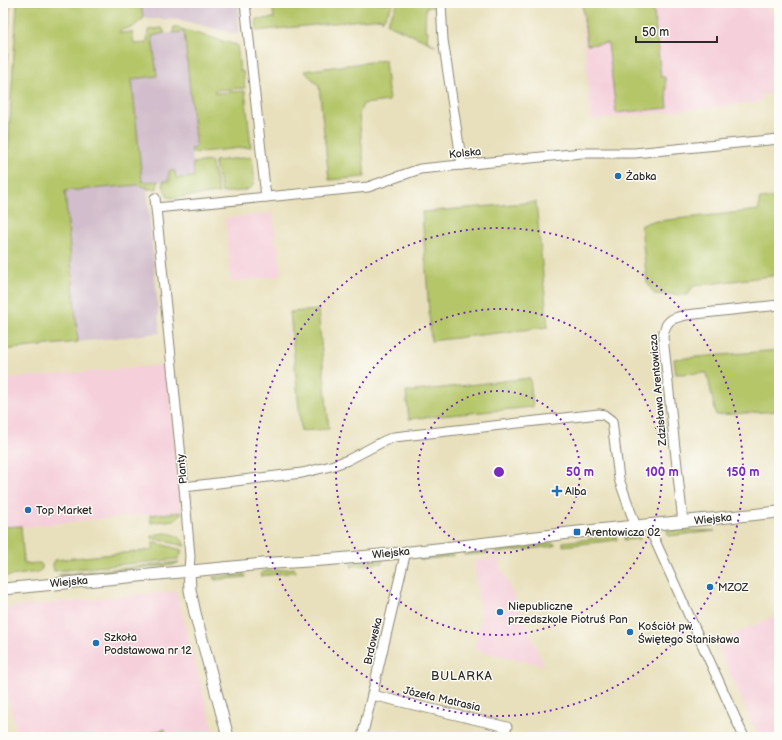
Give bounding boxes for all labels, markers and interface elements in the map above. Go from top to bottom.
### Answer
scale bar [636,18,717,44]
text: 50 m [642,25,669,40]
street label: Kolska [448,145,482,161]
place label: Żabka [625,170,657,183]
marker: Żabka [613,171,623,181]
street label: Zdzisława Arentowicza [647,334,669,447]
street label: Planty [174,453,190,485]
centre of rings [492,465,506,479]
text: 50 m [566,465,594,480]
text: 100 m [645,465,679,480]
text: 150 m [727,465,759,480]
place label: Alba [565,485,587,498]
marker: Alba [552,486,562,496]
place label: Top Market [36,504,92,517]
marker: Top Market [23,505,33,515]
street label: Wiejska [693,511,733,527]
place label: Arentowicza 02 [585,526,661,539]
marker: Arentowicza 02 [572,527,582,537]
street label: Wiejska [371,545,411,561]
street label: Wiejska [49,574,89,590]
place label: MZOZ [718,581,749,594]
marker: MZOZ [705,582,715,592]
place label: Niepubliczne przedszkole Piotruś Pan [508,600,628,626]
marker: Niepubliczne przedszkole Piotruś Pan [495,607,505,617]
street label: Brdowska [361,616,385,666]
place label: Kościół pw. Świętego Stanisława [638,620,739,646]
marker: Kościół pw. Świętego Stanisława [625,627,635,637]
place label: Szkoła Podstawowa nr 12 [104,631,192,657]
marker: Szkoła Podstawowa nr 12 [91,638,101,648]
district label: BULARKA [431,669,493,684]
street label: Józefa Matrasia [402,684,482,714]

